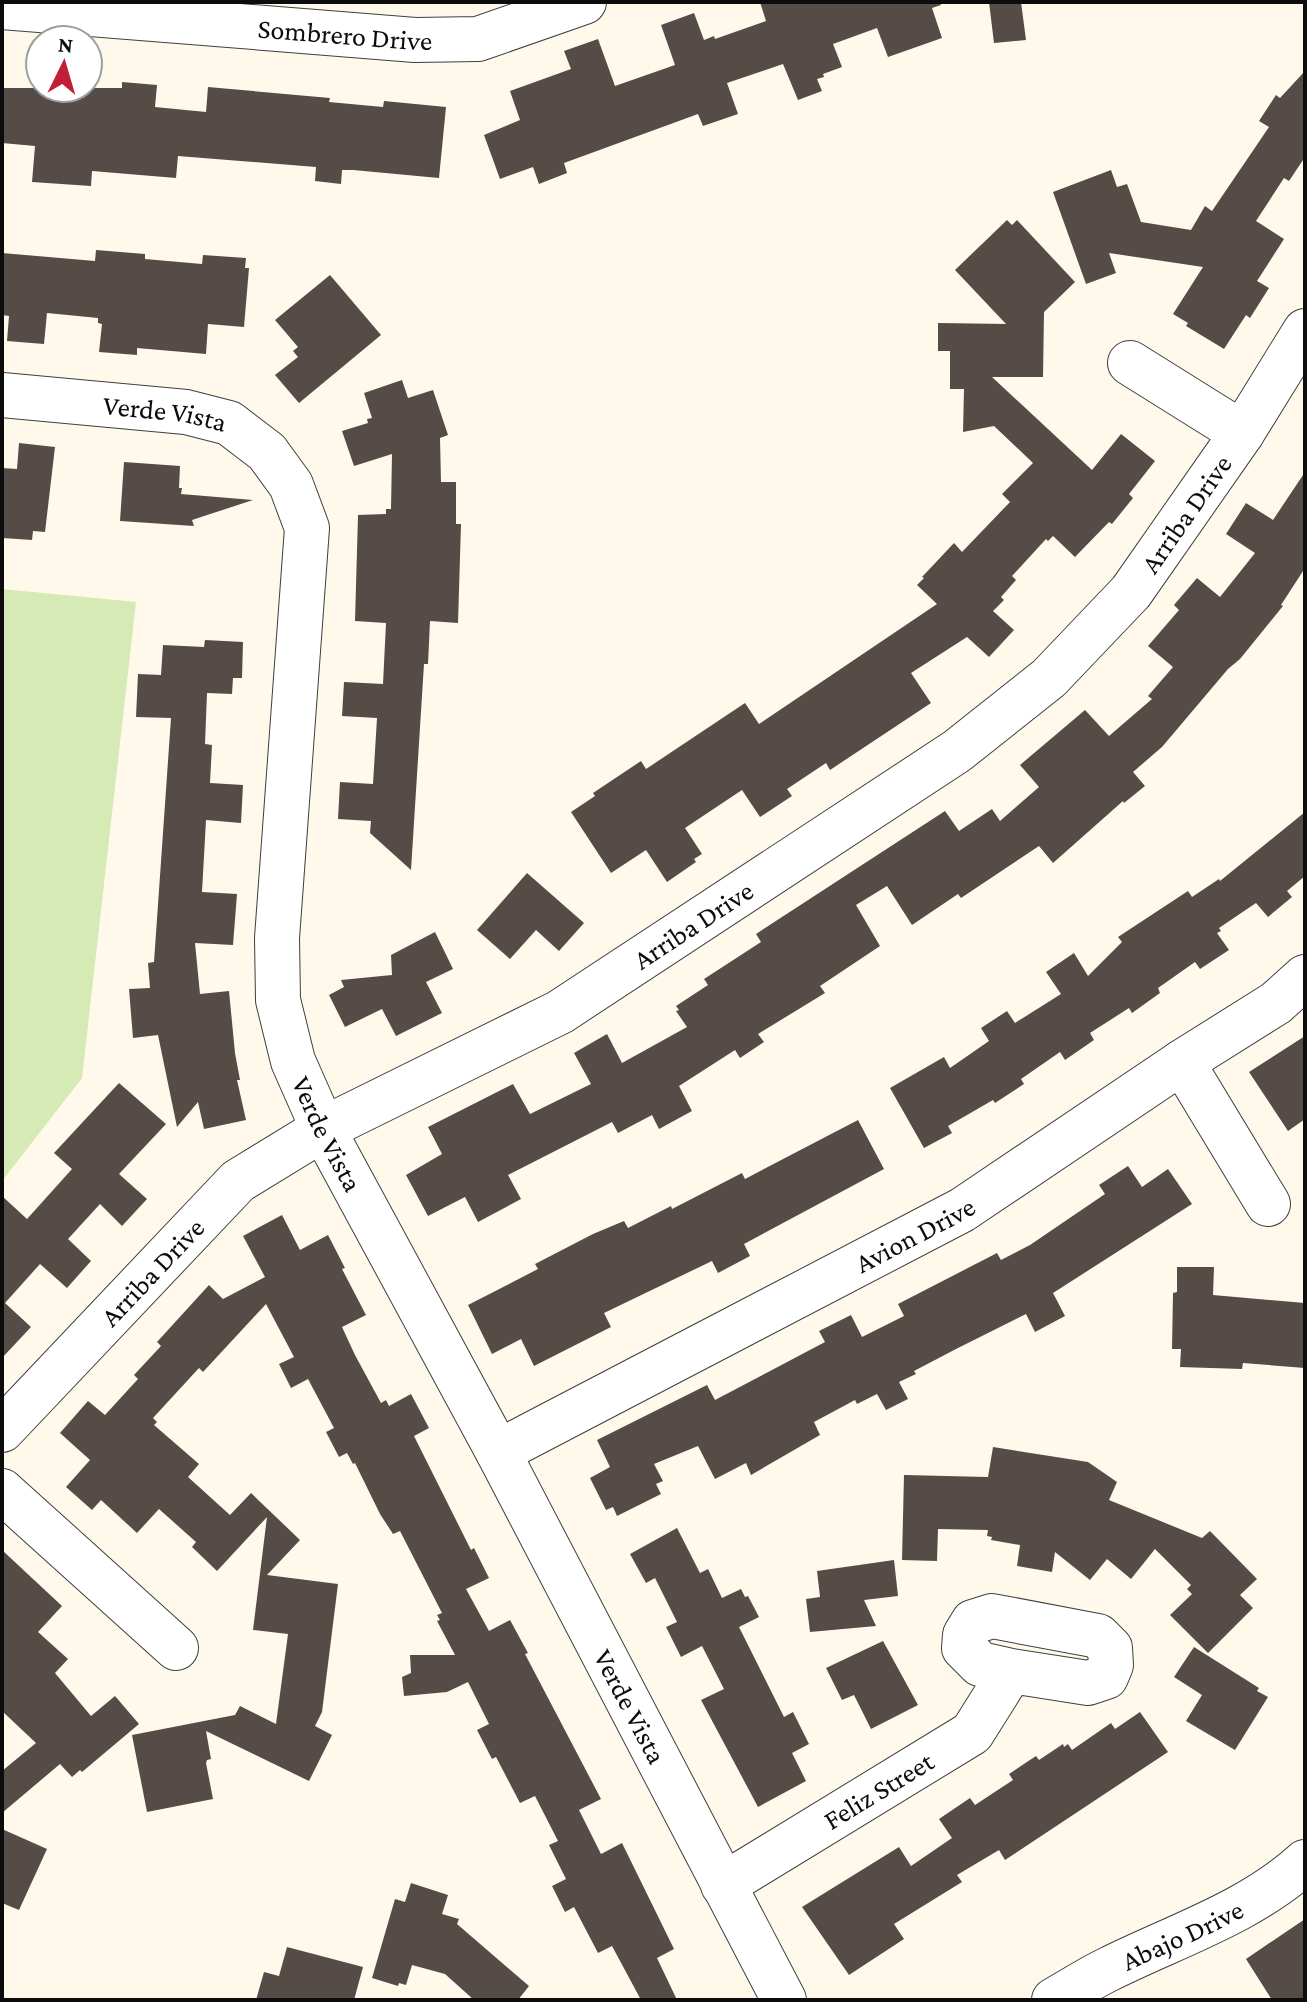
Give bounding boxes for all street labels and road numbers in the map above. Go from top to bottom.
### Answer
street label: Sombrero Drive [256,12,432,56]
street label: Verde Vista [102,389,230,437]
street label: Arriba Drive [1134,449,1238,579]
street label: Arriba Drive [627,874,758,975]
street label: Verde Vista [286,1071,369,1197]
street label: Avion Drive [850,1190,981,1279]
street label: Arriba Drive [94,1212,210,1332]
street label: Verde Vista [588,1644,673,1769]
street label: Feliz Street [818,1745,940,1835]
street label: Abajo Drive [1117,1893,1248,1976]

